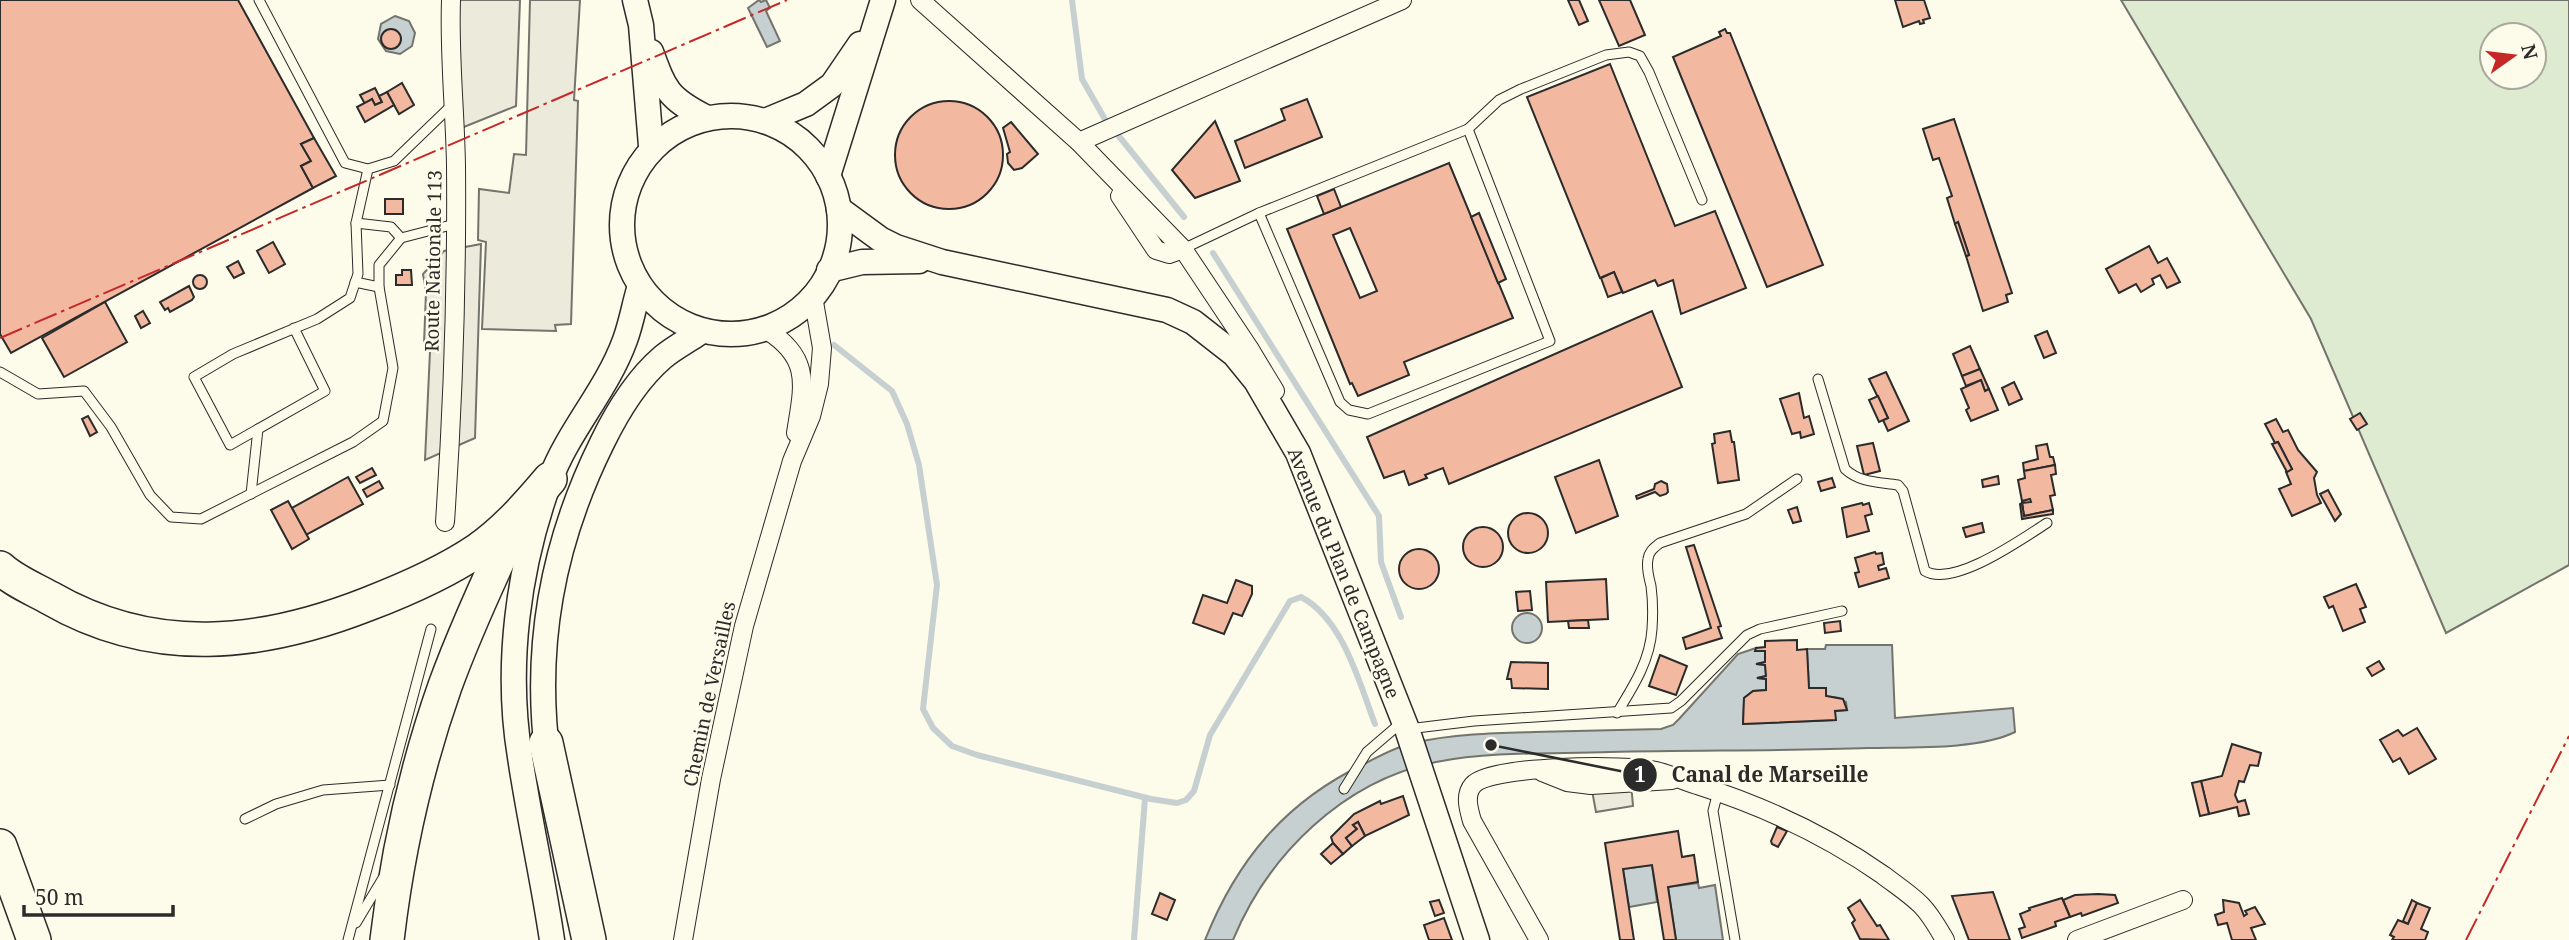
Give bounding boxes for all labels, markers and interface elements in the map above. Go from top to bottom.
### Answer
north arrow [2478,21,2548,91]
text: N [2515,41,2544,62]
street label: Route Nationale 113 [418,170,448,352]
street label: Avenue du Plan de Campagne [1282,443,1406,703]
street label: Chemin de Versailles [677,599,741,789]
callout: Canal de Marseille [1622,754,1882,796]
text: 1 [1634,760,1646,788]
text: Canal de Marseille [1671,760,1869,788]
scale bar [24,874,173,918]
text: 50 m [35,883,84,911]

